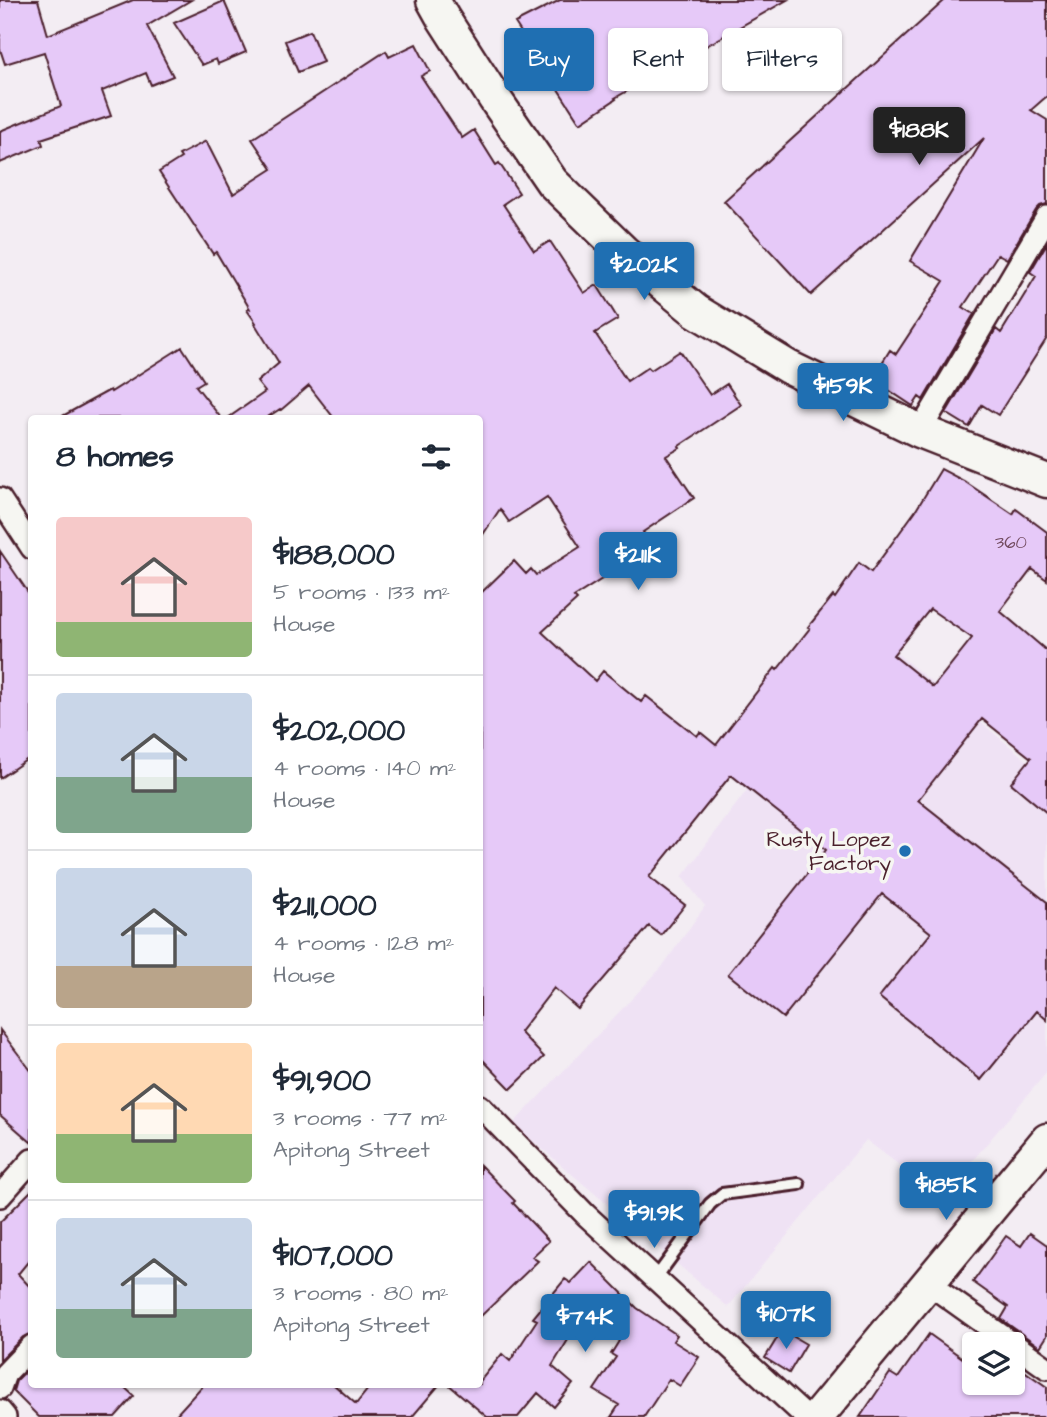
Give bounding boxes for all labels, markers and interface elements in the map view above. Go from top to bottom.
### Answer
chip: Buy [504,28,594,91]
chip: Rent [608,28,708,91]
chip: Filters [722,28,842,91]
pin: $188K [870,108,968,167]
text: $188K [889,114,949,146]
pin: $202K [595,243,693,302]
text: $202K [610,249,678,281]
pin: $159K [794,364,892,423]
text: $159K [813,370,873,402]
text: 8 homes [56,436,174,478]
icon: filters [417,438,455,476]
house number: 360 [995,530,1027,555]
pin: $211K [589,532,687,592]
text: $188,000 [273,534,395,576]
text: $211K [615,539,661,571]
icon: home [112,545,196,629]
text: 5 rooms · 133 m² [273,576,450,608]
text: House [273,608,336,640]
text: $202,000 [273,710,405,752]
icon: home [112,721,196,805]
text: 4 rooms · 140 m² [273,752,456,784]
text: House [273,784,336,816]
place label: Rusty Lopez Factory [767,825,892,880]
marker: Rusty Lopez Factory [897,843,913,859]
text: $211,000 [273,885,377,927]
icon: home [112,896,196,980]
text: 4 rooms · 128 m² [273,927,454,959]
text: House [273,959,336,991]
text: $91,900 [273,1060,371,1102]
icon: home [112,1071,196,1155]
text: 3 rooms · 77 m² [273,1102,448,1134]
text: Apitong Street [273,1134,430,1166]
pin: $185K [897,1162,995,1222]
text: $185K [916,1169,976,1201]
pin: $91.9K [597,1190,711,1250]
text: $91.9K [624,1197,684,1229]
text: $107,000 [273,1235,393,1277]
icon: home [112,1246,196,1330]
text: 3 rooms · 80 m² [273,1277,449,1309]
pin: $107K [737,1292,835,1351]
pin: $74K [544,1294,626,1354]
text: $107K [757,1298,815,1330]
text: $74K [557,1301,613,1333]
text: Apitong Street [273,1309,430,1341]
map controls [962,1332,1025,1395]
button: layers [962,1332,1025,1395]

